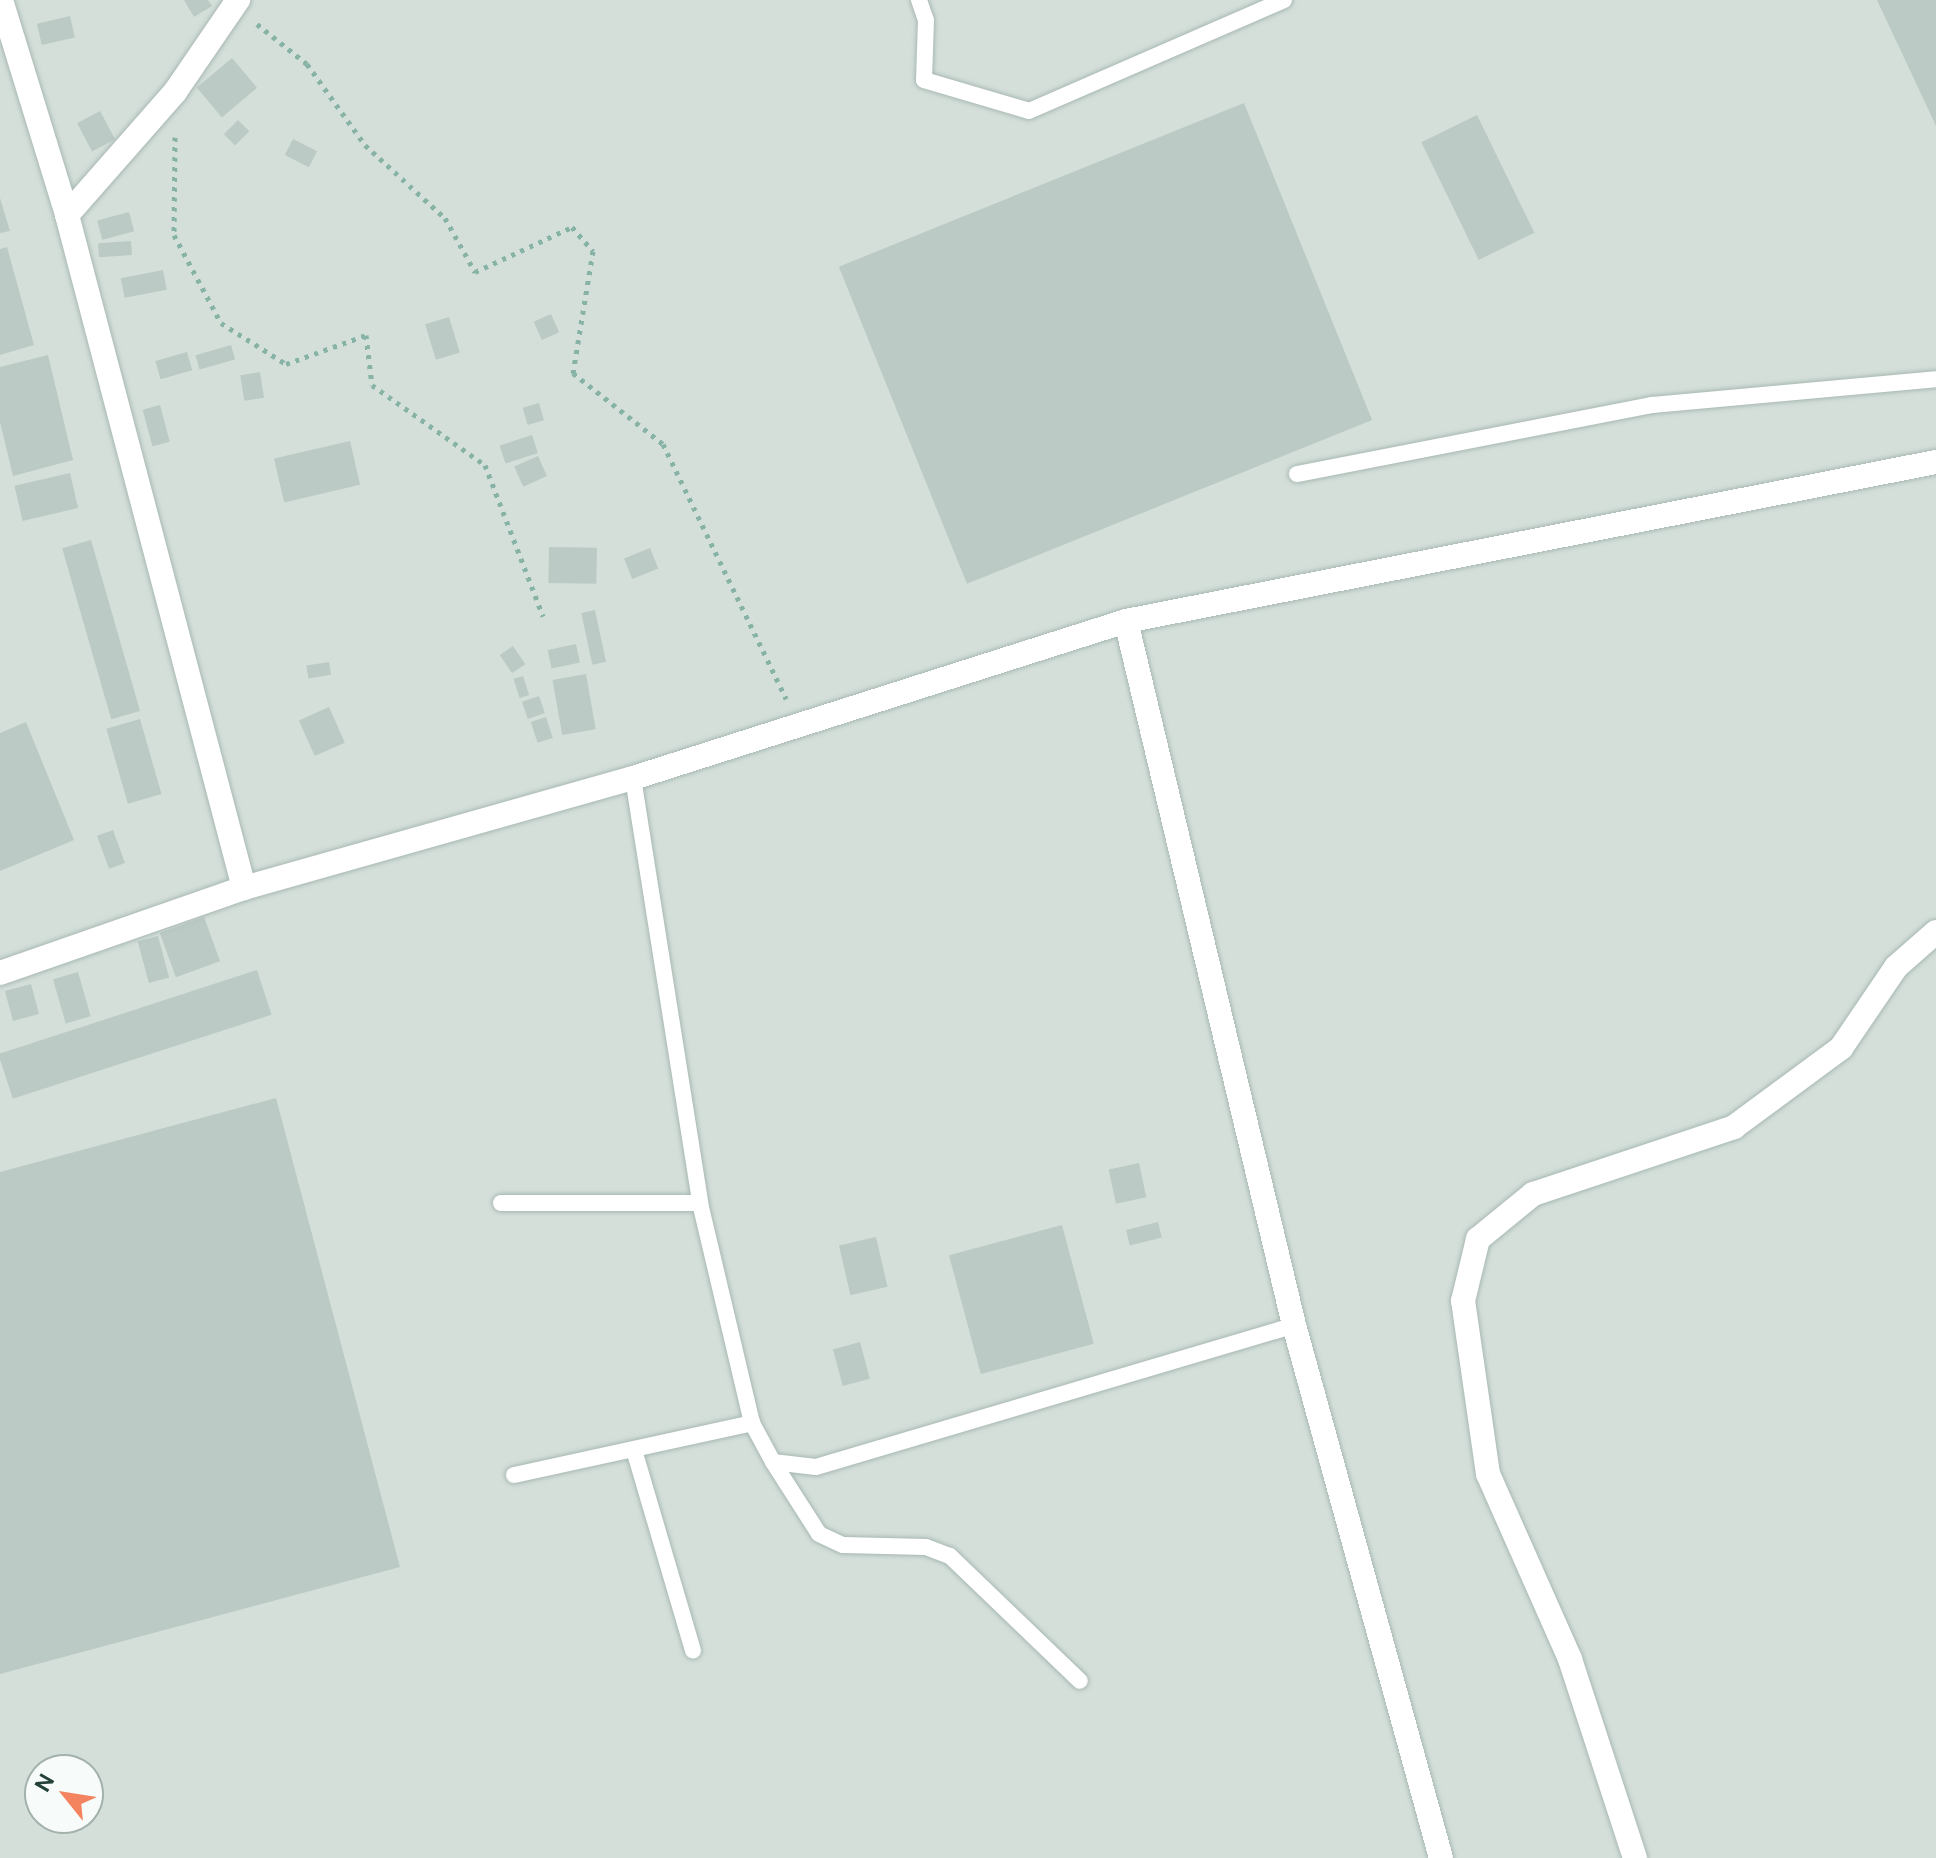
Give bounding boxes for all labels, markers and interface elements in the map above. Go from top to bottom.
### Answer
north arrow [24,1754,104,1834]
text: N [28,1769,61,1797]

